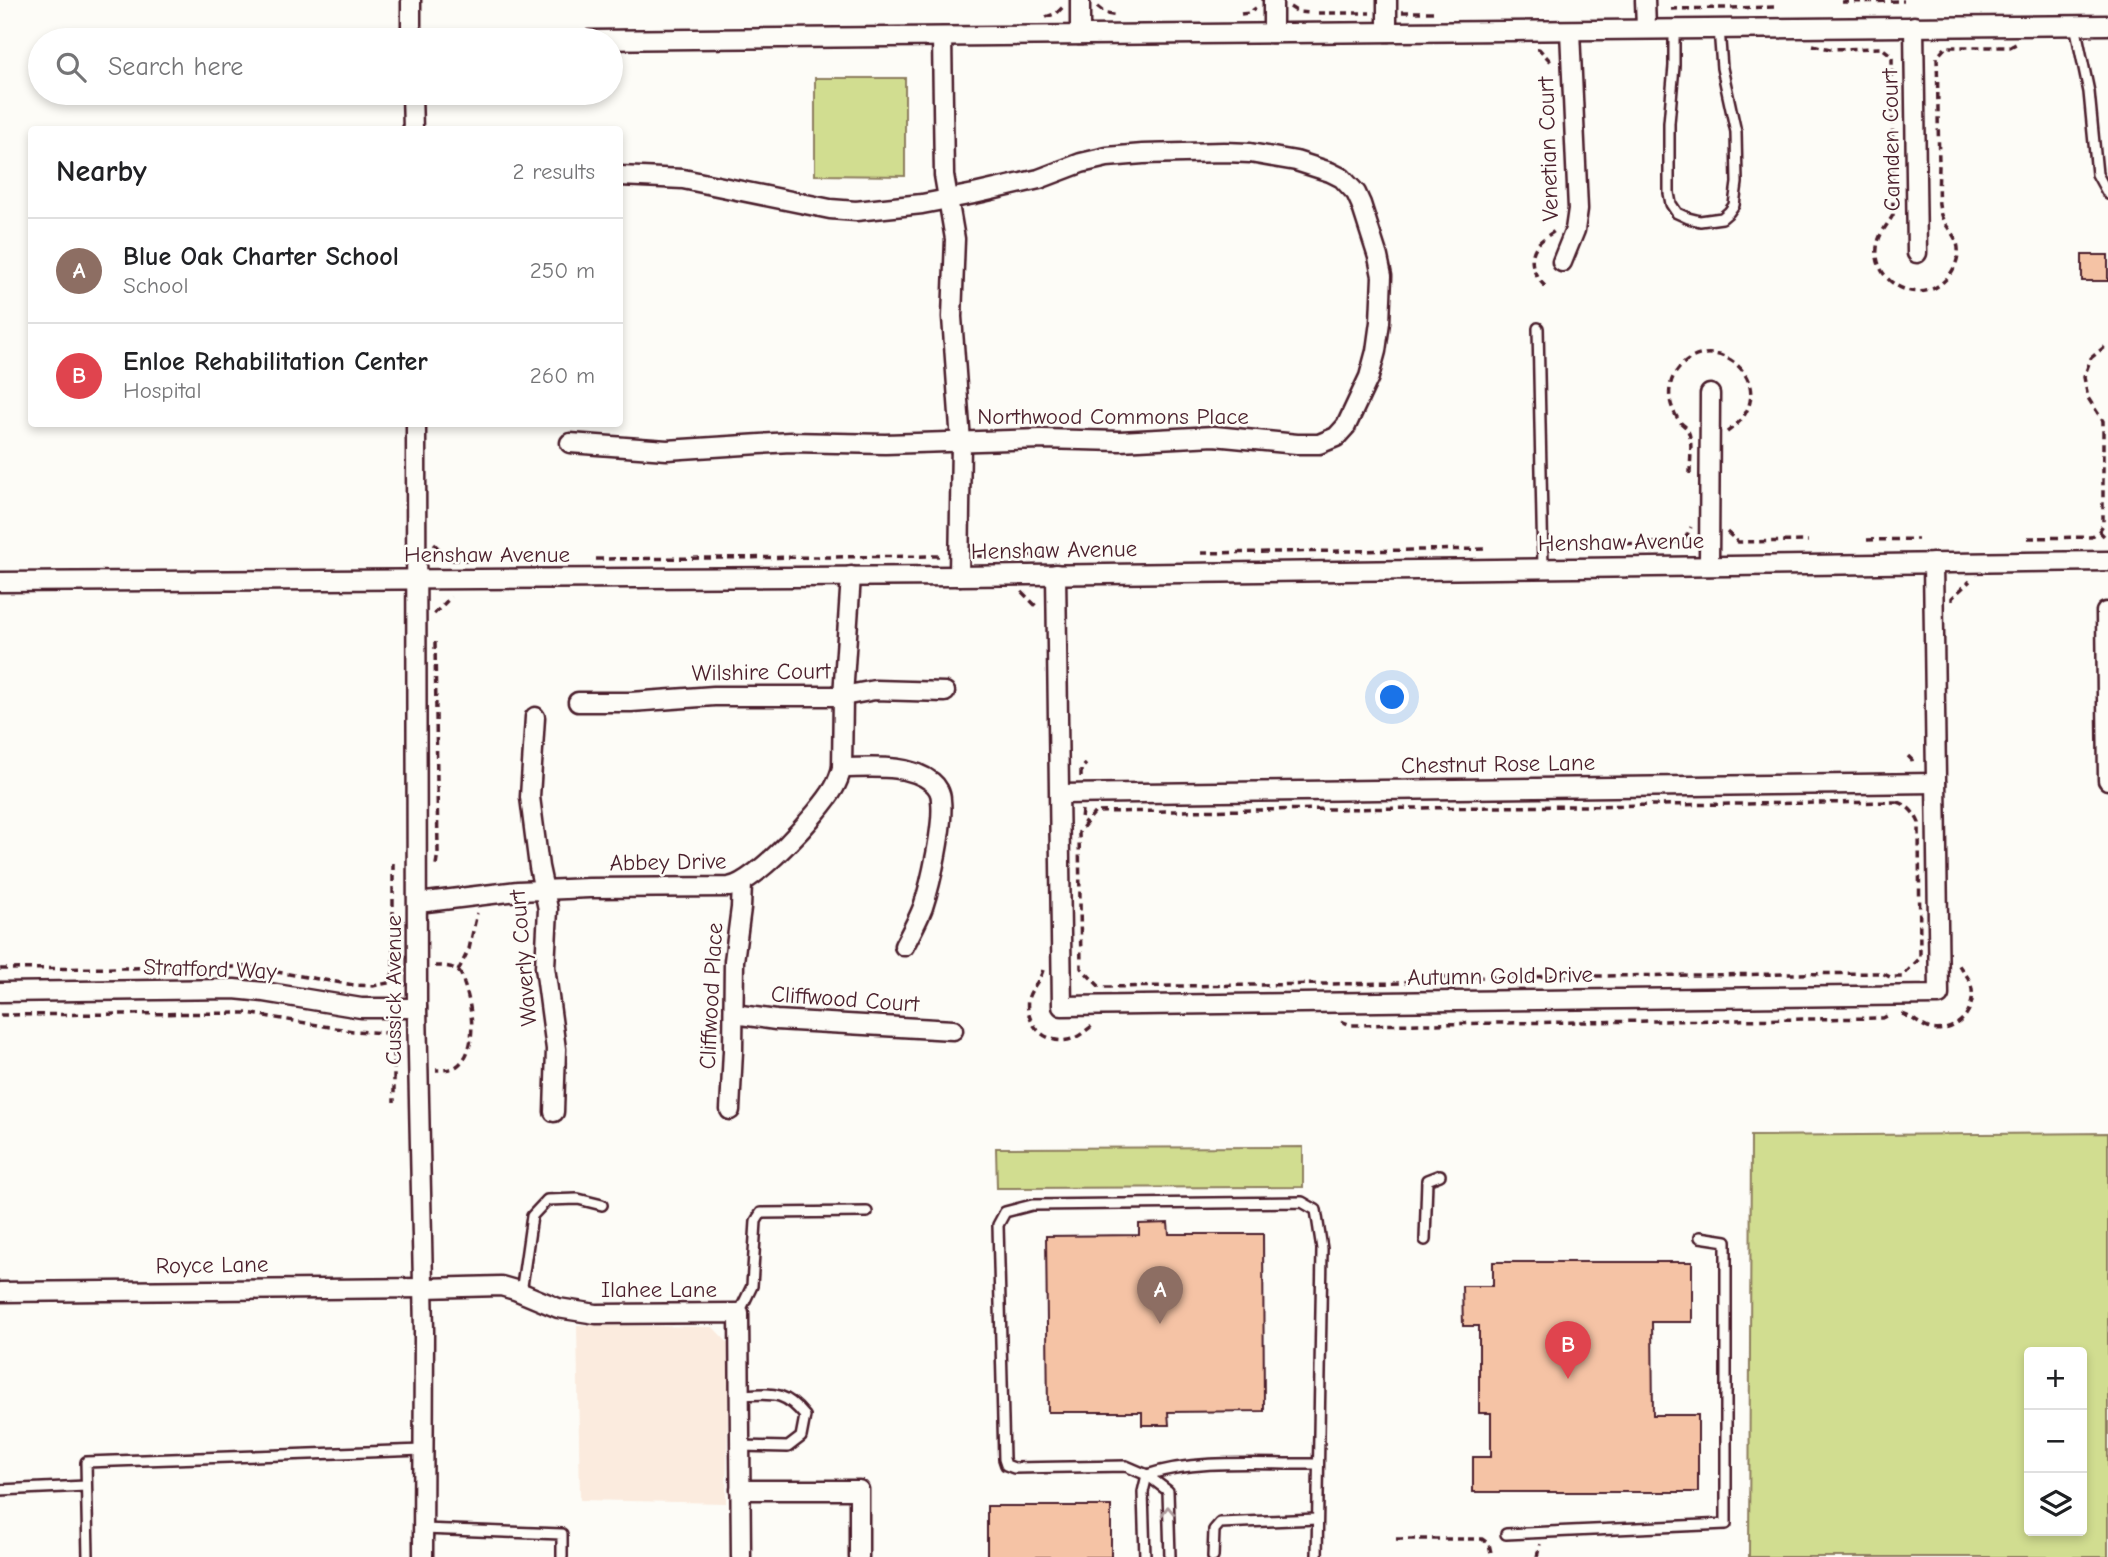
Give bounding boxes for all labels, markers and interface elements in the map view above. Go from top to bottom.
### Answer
search box [28,28,623,105]
icon: search [52,48,90,86]
text: Search here [108,52,243,82]
street label: Camden Court [1876,67,1906,212]
street label: Venetian Court [1532,75,1564,222]
text: Nearby [56,154,147,189]
text: 2 results [513,158,595,185]
text: Blue Oak Charter School [123,242,399,272]
text: A [73,257,85,284]
text: 250 m [530,257,595,284]
text: School [123,272,188,299]
text: Enloe Rehabilitation Center [123,347,428,377]
text: B [72,362,86,389]
text: 260 m [530,362,595,389]
text: Hospital [123,377,201,404]
street label: Northwood Commons Place [977,403,1249,430]
street label: Henshaw Avenue [1538,527,1704,557]
street label: Henshaw Avenue [971,535,1137,565]
street label: Henshaw Avenue [404,541,570,568]
street label: Wilshire Court [691,657,832,687]
your location [1375,680,1409,714]
street label: Chestnut Rose Lane [1401,749,1595,779]
street label: Abbey Drive [609,847,727,877]
street label: Waverly Court [503,887,542,1027]
street label: Cussick Avenue [380,915,407,1065]
street label: Cliffwood Place [694,922,728,1070]
street label: Stratford Way [143,953,278,985]
street label: Autumn Gold Drive [1407,961,1593,991]
street label: Cliffwood Court [770,980,921,1018]
street label: Royce Lane [155,1251,269,1279]
pin: A [1137,1266,1183,1324]
street label: Ilahee Lane [601,1276,717,1303]
pin: B [1545,1321,1591,1379]
map controls [2024,1347,2087,1536]
button: + [2024,1347,2087,1410]
button: − [2024,1410,2087,1473]
button: layers [2024,1473,2087,1536]
one-way arrow [1161,1505,1176,1516]

